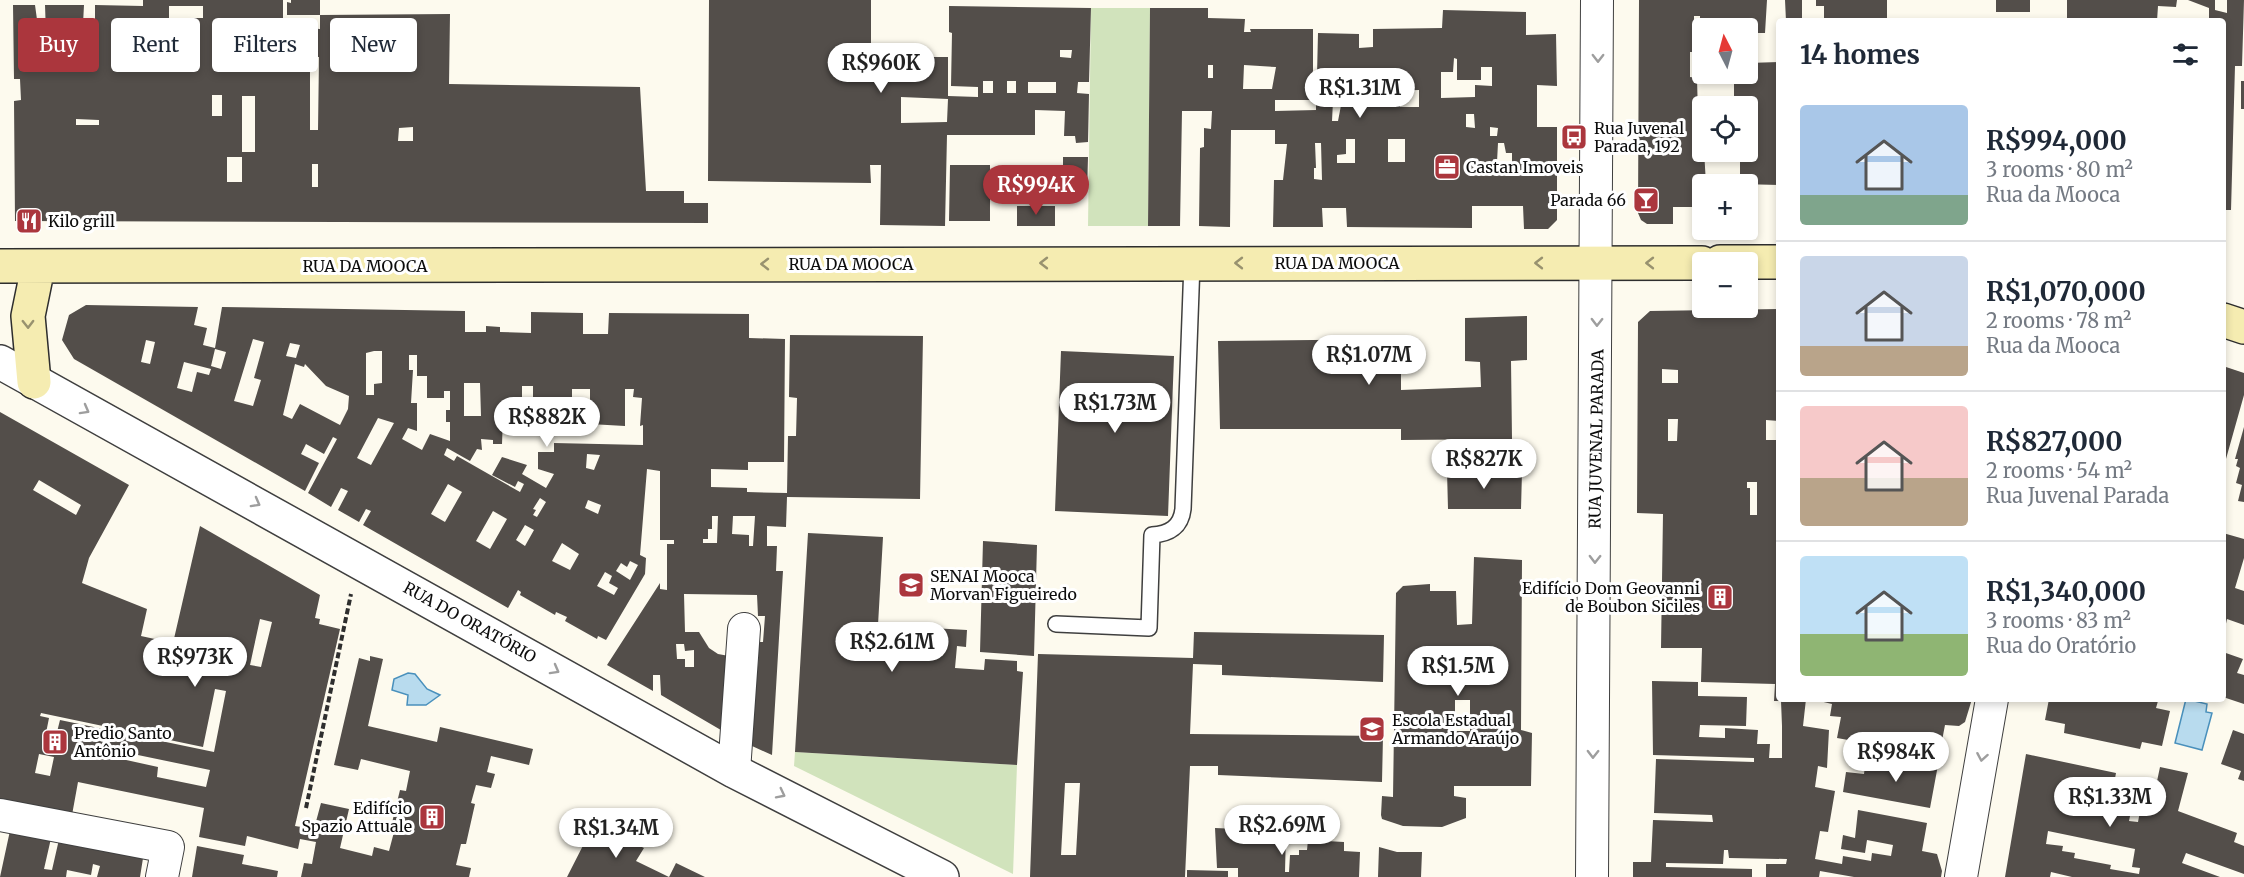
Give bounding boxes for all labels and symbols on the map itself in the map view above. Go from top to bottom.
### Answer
north arrow [1692,18,1758,84]
pin: R$960K [832,43,930,94]
one-way arrow [1592,54,1604,63]
pin: R$1.31M [1305,68,1415,119]
place label: Rua Juvenal Parada, 192 [1594,118,1684,156]
bus stop icon: Rua Juvenal Parada, 192 [1559,122,1589,152]
office icon: Castan Imoveis [1432,152,1462,182]
place label: Castan Imoveis [1466,157,1584,177]
pin: R$994K [987,165,1085,216]
bar icon: Parada 66 [1631,185,1661,215]
place label: Parada 66 [1550,190,1626,210]
restaurant icon: Kilo grill [14,206,44,236]
place label: Kilo grill [48,211,115,231]
street label: RUA DA MOOCA [1274,253,1400,273]
street label: RUA DA MOOCA [788,254,914,274]
street label: RUA DA MOOCA [302,256,428,276]
one-way arrow [1040,257,1049,270]
one-way arrow [1235,257,1244,269]
one-way arrow [1535,257,1544,269]
one-way arrow [1646,257,1655,269]
one-way arrow [761,258,770,270]
one-way arrow [1591,317,1603,326]
one-way arrow [22,319,34,328]
pin: R$1.07M [1314,335,1424,386]
street label: RUA JUVENAL PARADA [1584,348,1608,529]
pin: R$1.73M [1060,383,1170,434]
pin: R$882K [498,397,596,448]
one-way arrow [79,403,89,414]
pin: R$827K [1435,439,1533,490]
one-way arrow [250,496,260,507]
one-way arrow [1588,554,1601,563]
place label: SENAI Mooca Morvan Figueiredo [930,566,1077,604]
school or university icon: SENAI Mooca Morvan Figueiredo [896,570,926,600]
street label: RUA DO ORATÓRIO [400,577,540,667]
place label: Edifício Dom Geovanni de Boubon Siciles [1522,578,1700,616]
building icon: Edifício Dom Geovanni de Boubon Siciles [1705,582,1735,612]
pin: R$2.61M [837,622,947,673]
pin: R$973K [146,637,244,688]
pin: R$1.5M [1409,646,1507,697]
one-way arrow [549,663,559,674]
place label: Escola Estadual Armando Araújo [1391,710,1519,748]
school or university icon: Escola Estadual Armando Araújo [1357,714,1387,744]
place label: Predio Santo Antônio [73,723,172,761]
building icon: Predio Santo Antônio [40,727,70,757]
pin: R$984K [1847,732,1945,783]
one-way arrow [1587,749,1599,758]
one-way arrow [1976,751,1989,761]
pin: R$1.33M [2055,777,2165,828]
one-way arrow [774,787,785,799]
place label: Edifício Spazio Attuale [302,798,412,836]
building icon: Edifício Spazio Attuale [417,802,447,832]
pin: R$2.69M [1227,805,1337,856]
pin: R$1.34M [561,808,671,859]

